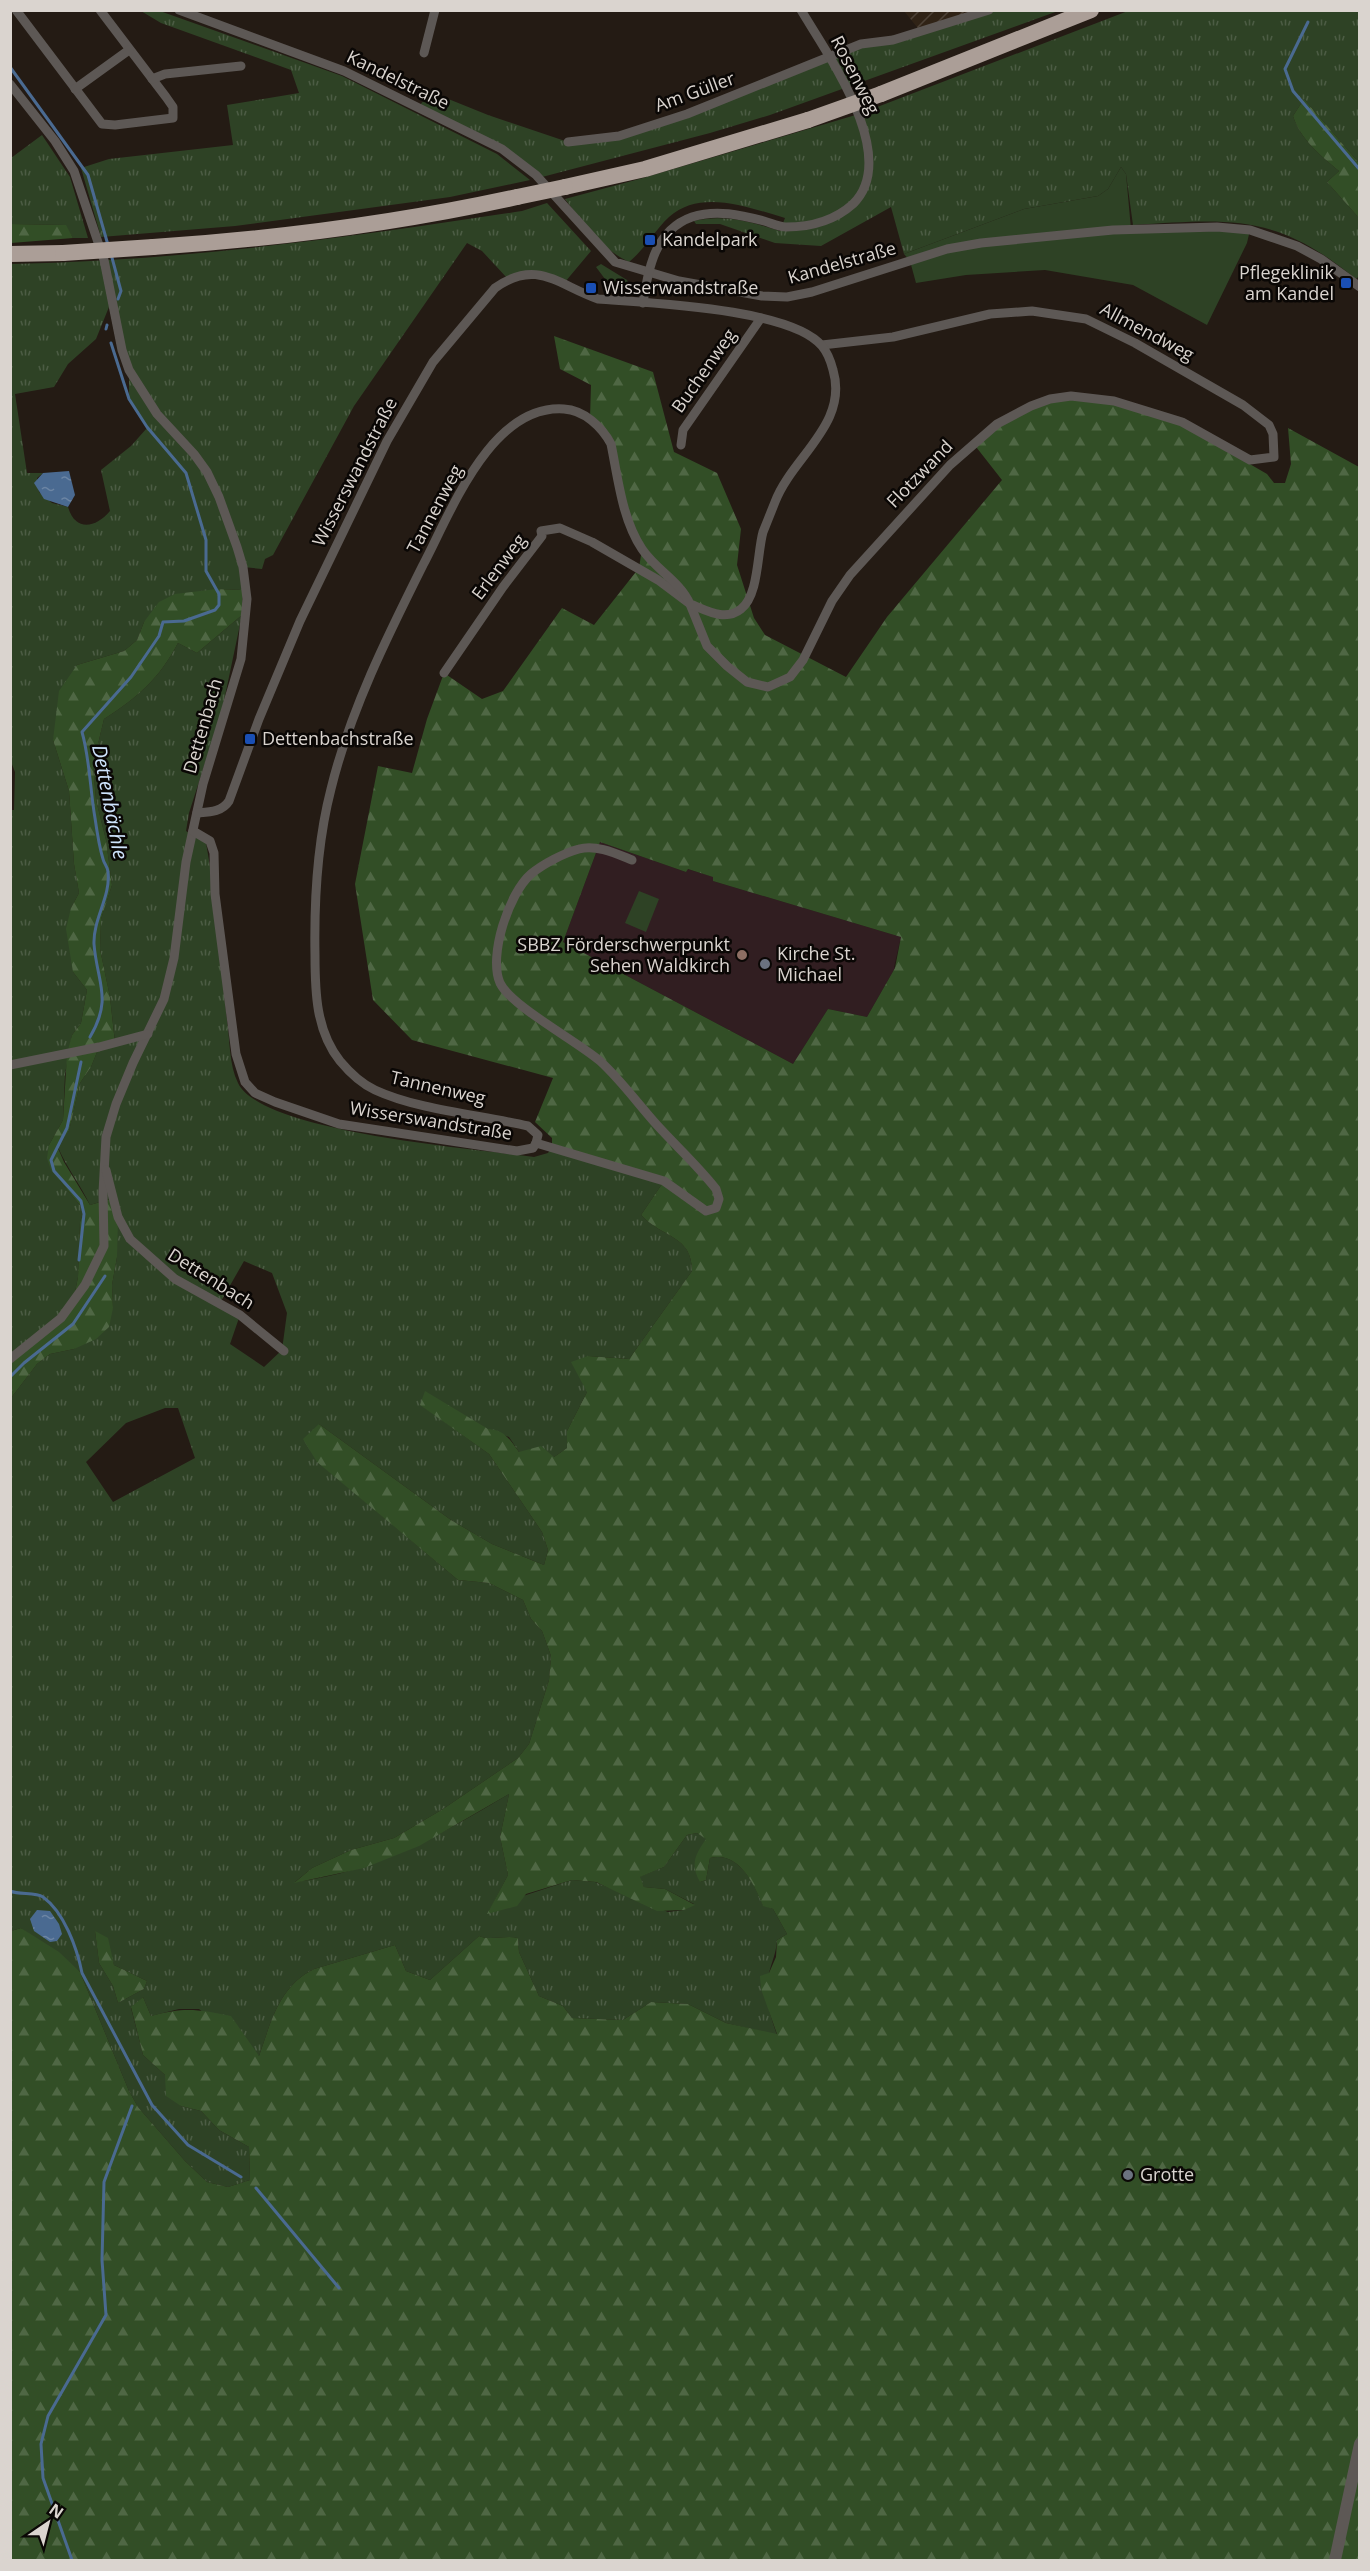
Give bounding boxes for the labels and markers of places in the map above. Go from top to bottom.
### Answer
place label: Kandelpark [662,227,758,251]
marker: Kandelpark [643,233,657,247]
place label: Pflegeklinik am Kandel [1239,260,1335,305]
place label: Wisserwandstraße [603,275,758,299]
marker: Pflegeklinik am Kandel [1339,276,1353,290]
marker: Wisserwandstraße [584,281,598,295]
place label: Dettenbachstraße [262,726,414,750]
marker: Dettenbachstraße [243,732,257,746]
place label: SBBZ Förderschwerpunkt Sehen Waldkirch [517,932,730,977]
place label: Kirche St. Michael [777,941,855,986]
marker: SBBZ Förderschwerpunkt Sehen Waldkirch [735,948,749,962]
marker: Kirche St. Michael [758,957,772,971]
place label: Grotte [1140,2162,1194,2186]
marker: Grotte [1121,2168,1135,2182]

